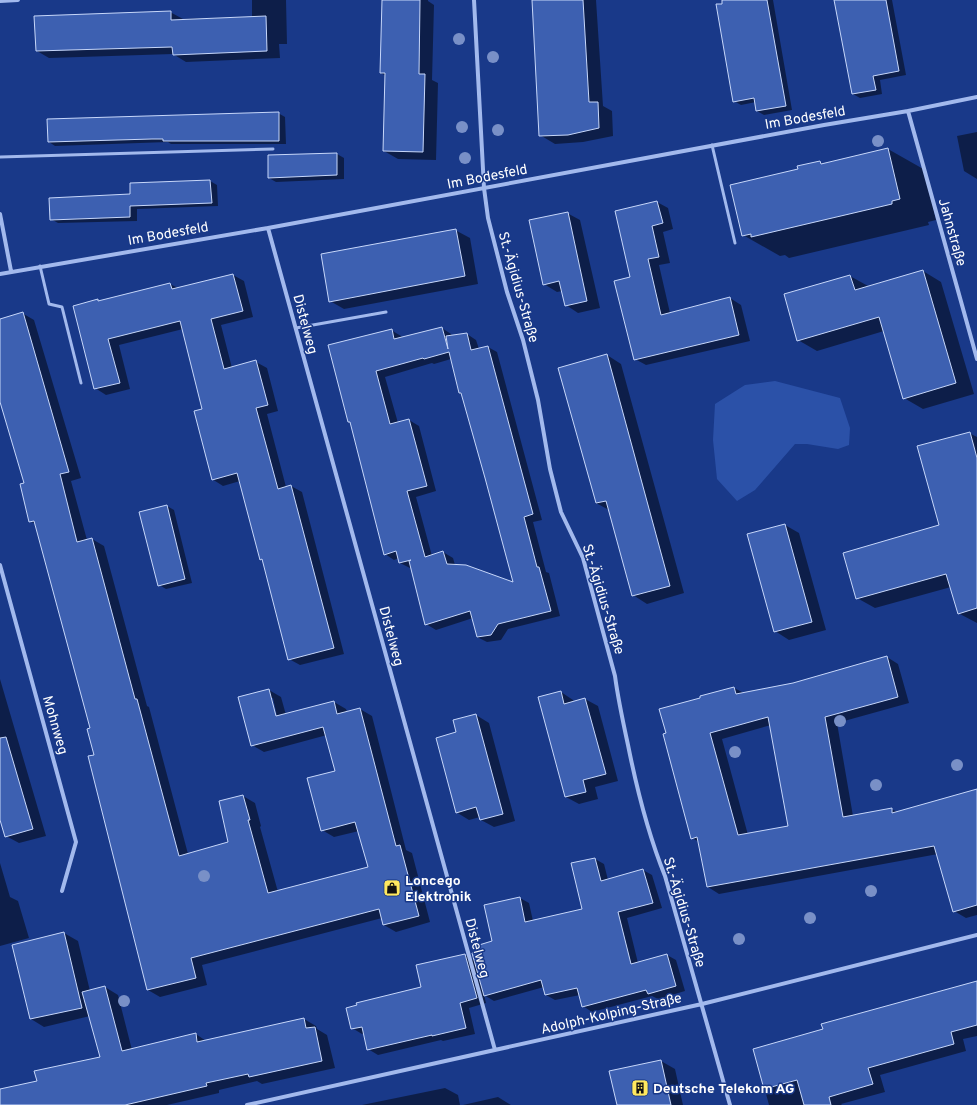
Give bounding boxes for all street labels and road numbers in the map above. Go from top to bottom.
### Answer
street label: Im Bodesfeld [764,103,847,134]
street label: Im Bodesfeld [446,161,529,194]
street label: Jahnstraße [934,196,969,268]
street label: Im Bodesfeld [127,219,210,250]
street label: St.-Ägidius-Straße [494,230,542,345]
street label: Distelweg [288,293,321,356]
street label: St.-Ägidius-Straße [578,542,628,657]
street label: Distelweg [374,605,407,668]
street label: Mohnweg [38,694,71,757]
street label: St.-Ägidius-Straße [659,855,709,970]
street label: Distelweg [460,917,493,980]
street label: Adolph-Kolping-Straße [539,990,683,1039]

